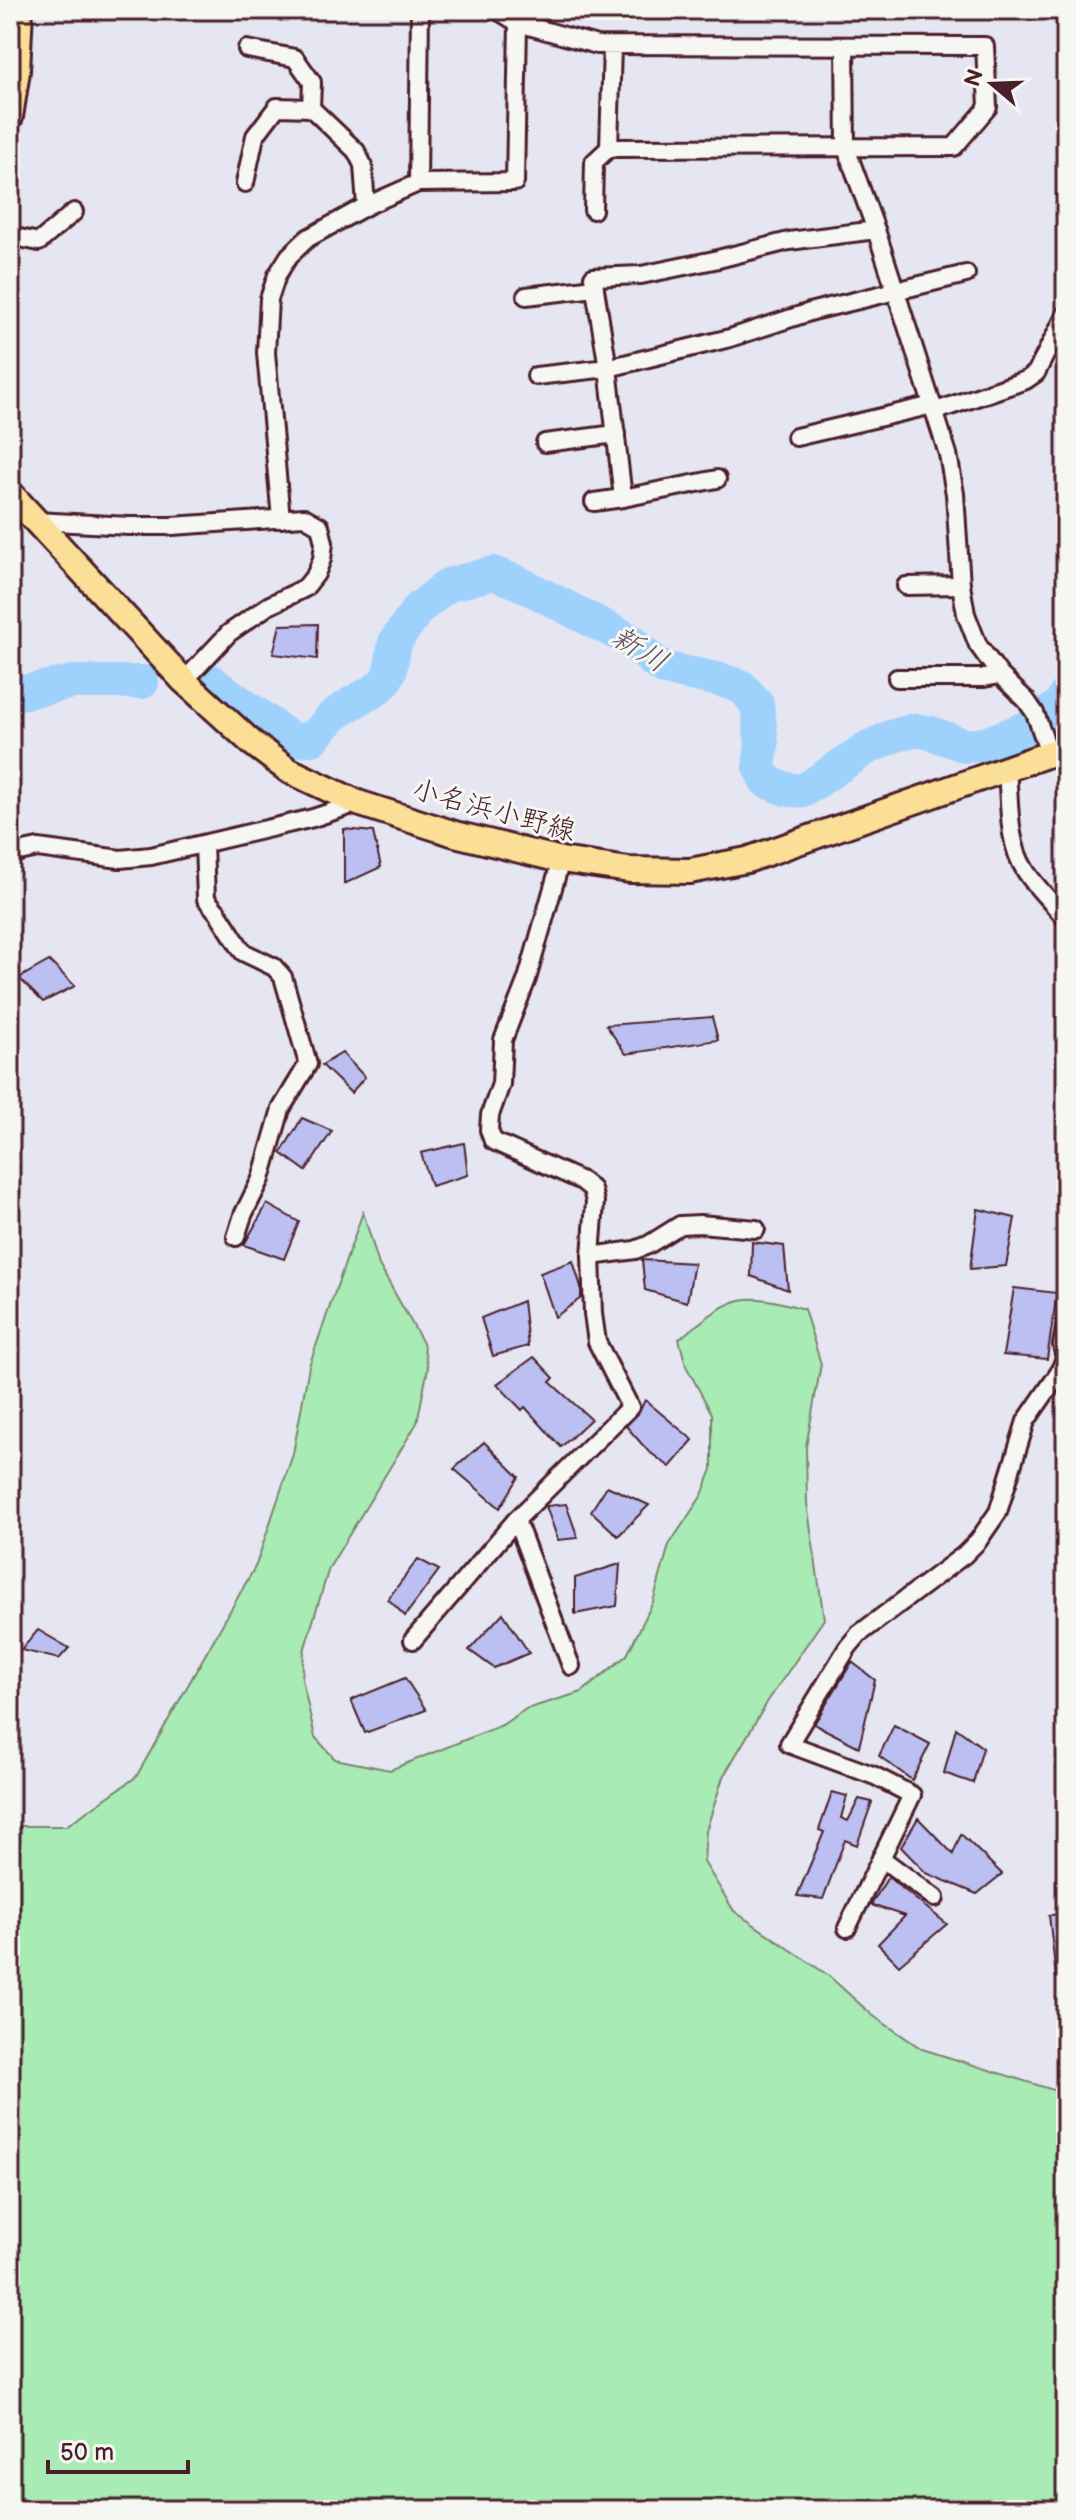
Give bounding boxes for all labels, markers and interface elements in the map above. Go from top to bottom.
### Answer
north arrow [952,44,1032,124]
text: N [959,66,990,90]
water label: 新川 [604,619,674,681]
street label: 小名浜小野線 [408,773,579,848]
scale bar [48,2424,188,2474]
text: 50 m [60,2438,114,2467]

